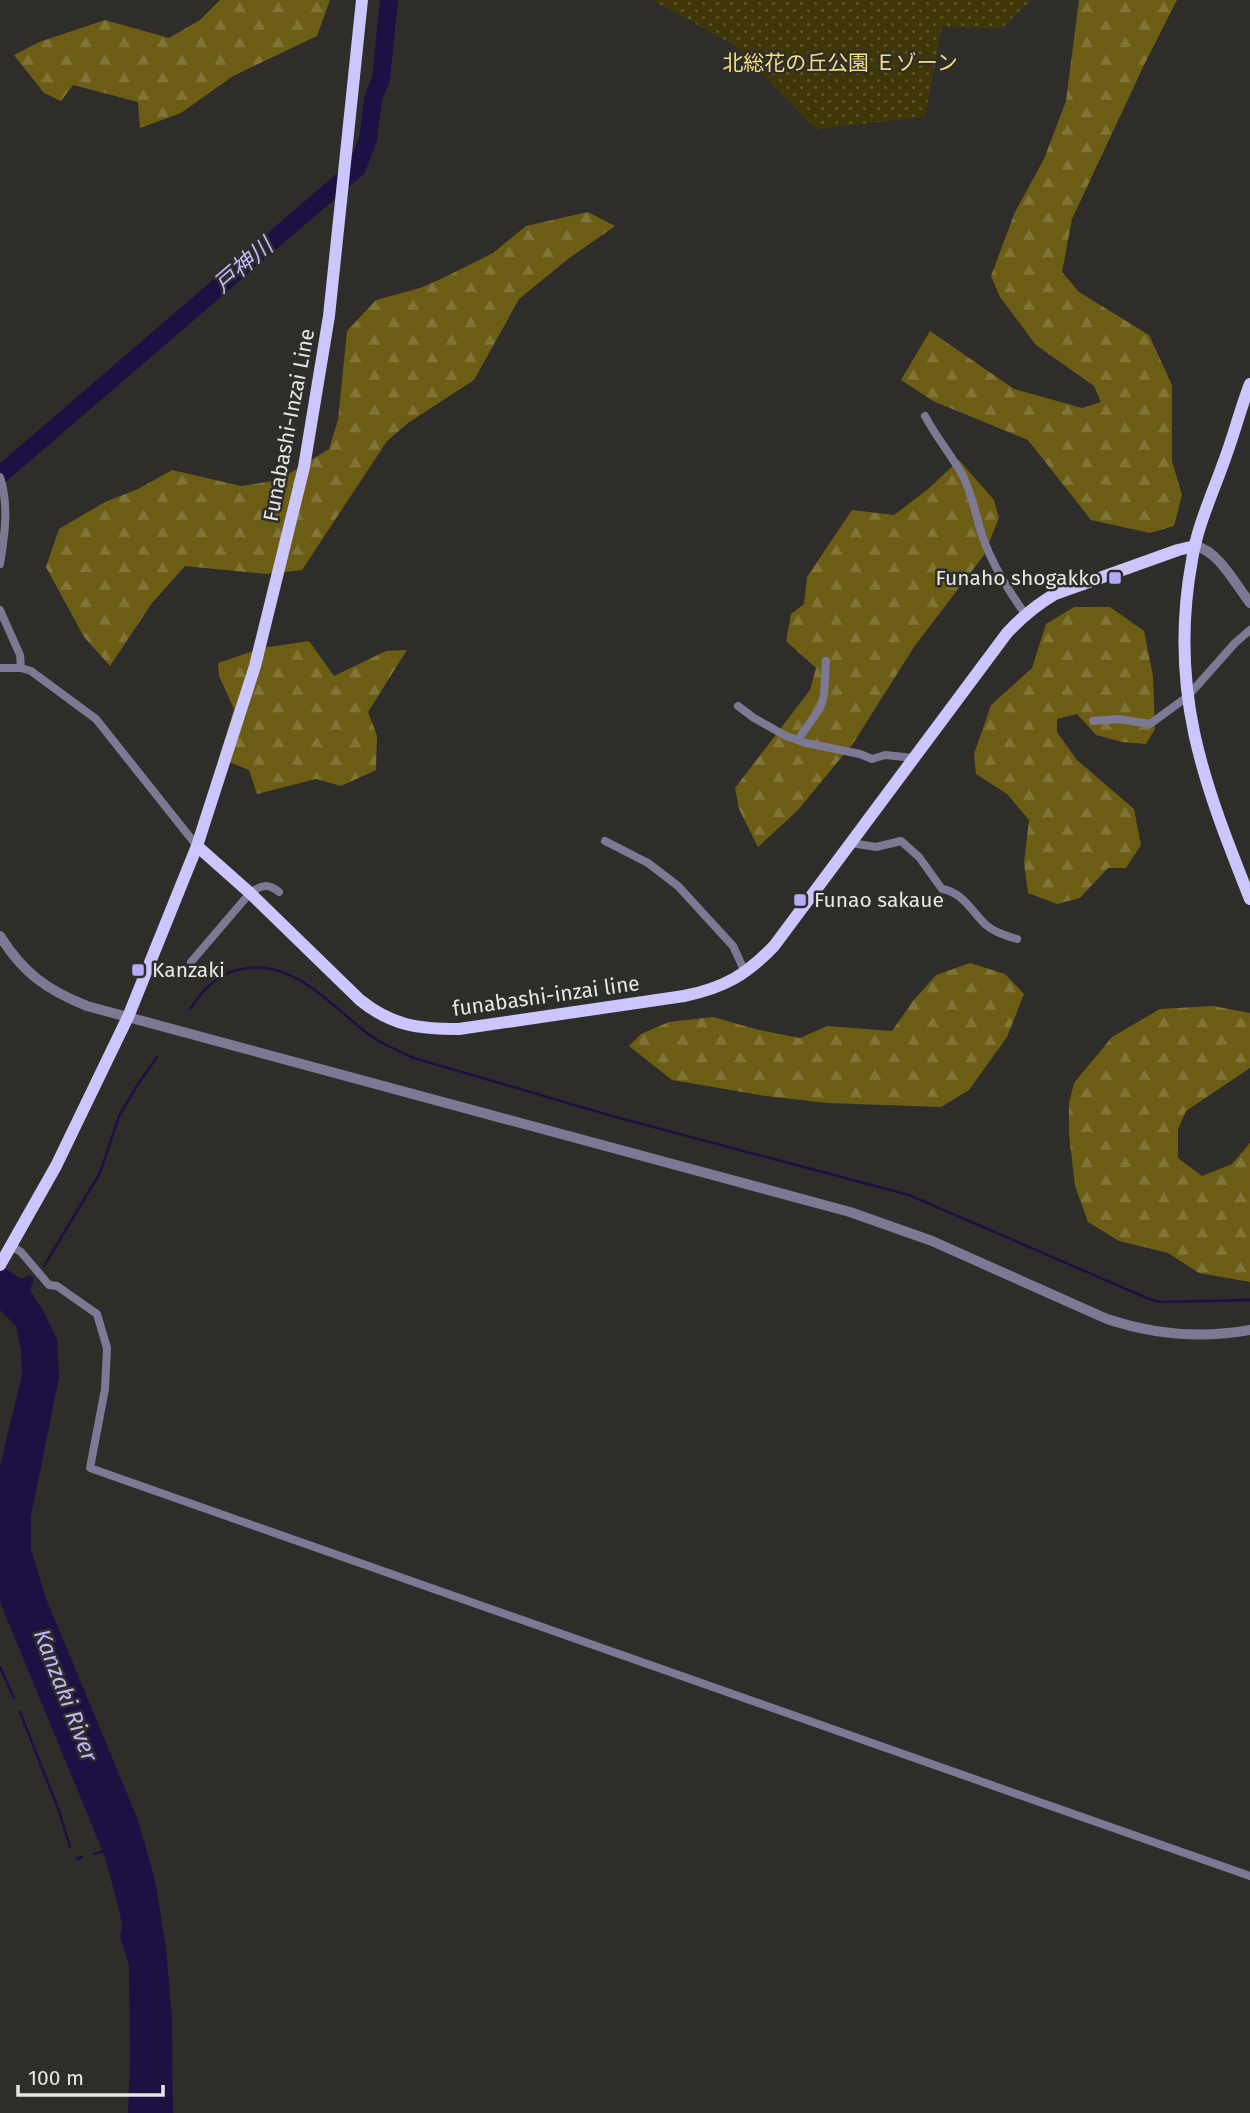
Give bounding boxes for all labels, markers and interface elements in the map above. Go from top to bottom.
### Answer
park label: 北総花の丘公園 Ｅゾーン [722,50,958,76]
water label: 戸神川 [208,230,280,298]
street label: Funabashi-Inzai Line [258,326,320,524]
place label: Funaho shogakko [935,565,1101,591]
marker: Funaho shogakko [1107,570,1123,586]
place label: Funao sakaue [814,887,944,913]
marker: Funao sakaue [792,892,808,908]
place label: Kanzaki [152,957,225,983]
marker: Kanzaki [130,962,146,978]
street label: funabashi-inzai line [451,970,641,1022]
water label: Kanzaki River [28,1625,104,1766]
scale bar [18,2054,163,2098]
text: 100 m [28,2065,84,2091]

